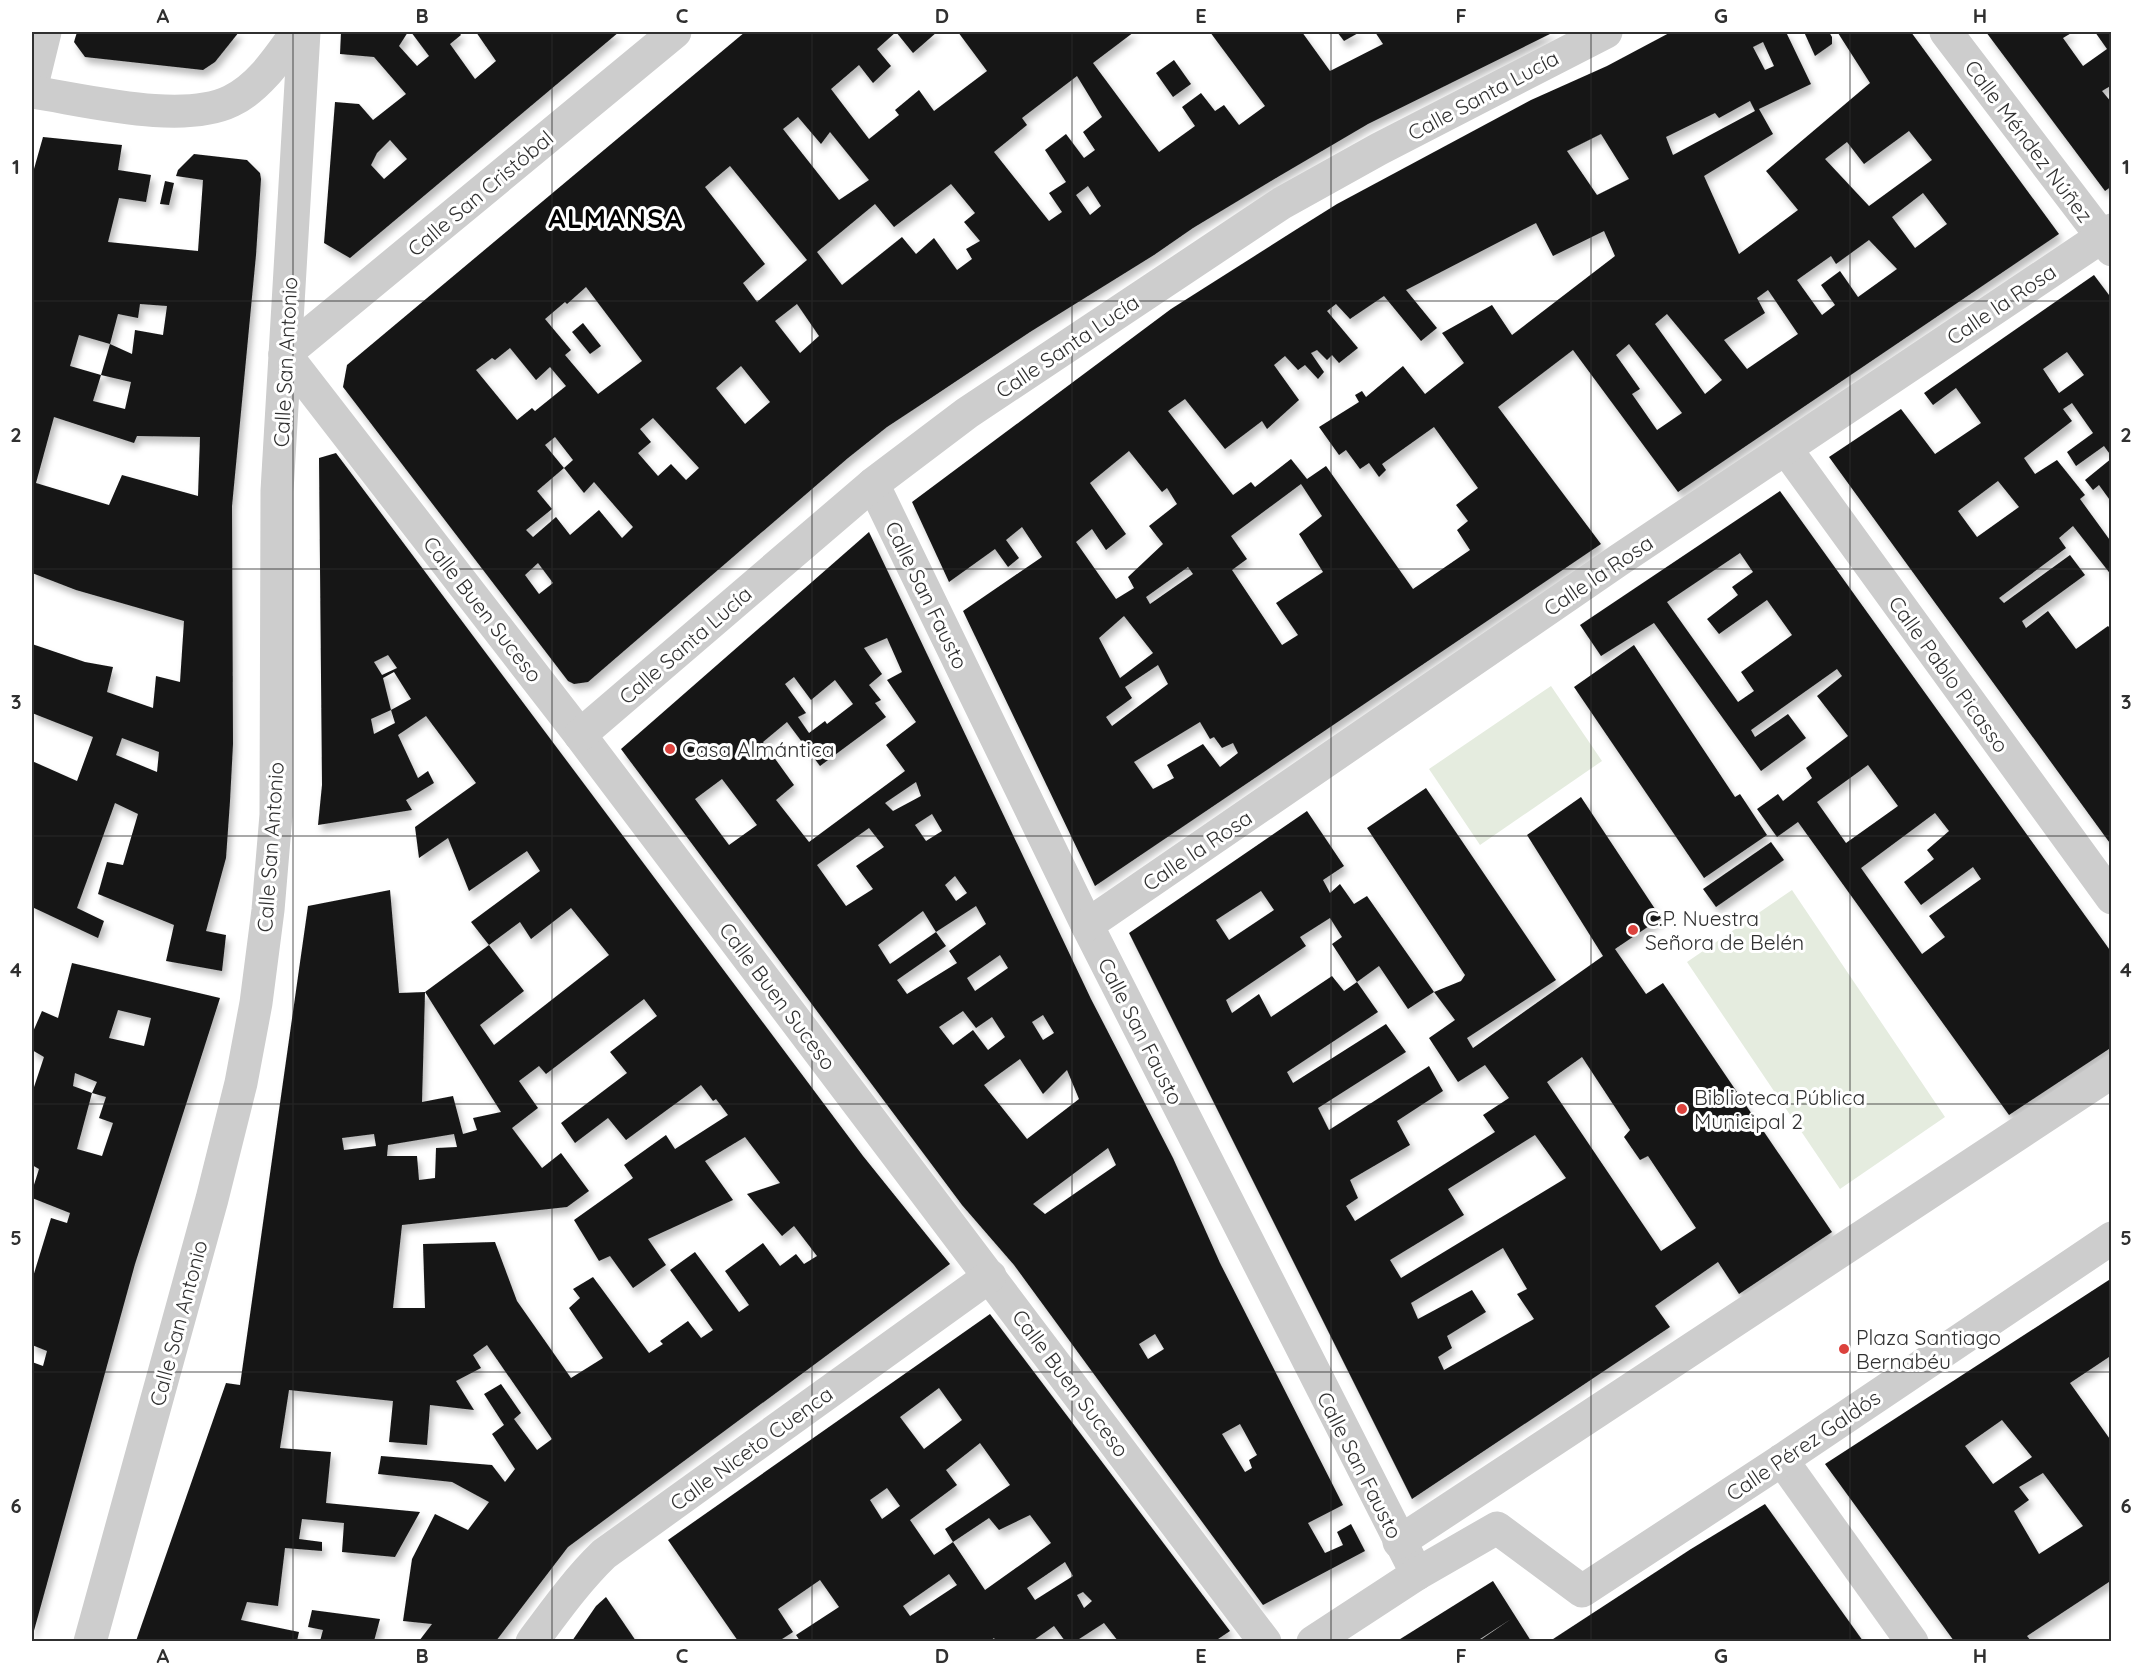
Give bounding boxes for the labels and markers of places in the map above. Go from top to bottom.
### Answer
place label: Casa Almántica [682,736,835,762]
marker: Casa Almántica [663,742,677,756]
place label: C.P. Nuestra Señora de Belén [1645,905,1804,955]
marker: C.P. Nuestra Señora de Belén [1626,923,1640,937]
place label: Biblioteca Pública Municipal 2 [1694,1084,1865,1134]
marker: Biblioteca Pública Municipal 2 [1675,1102,1689,1116]
place label: Plaza Santiago Bernabéu [1856,1324,2001,1374]
marker: Plaza Santiago Bernabéu [1837,1342,1851,1356]

